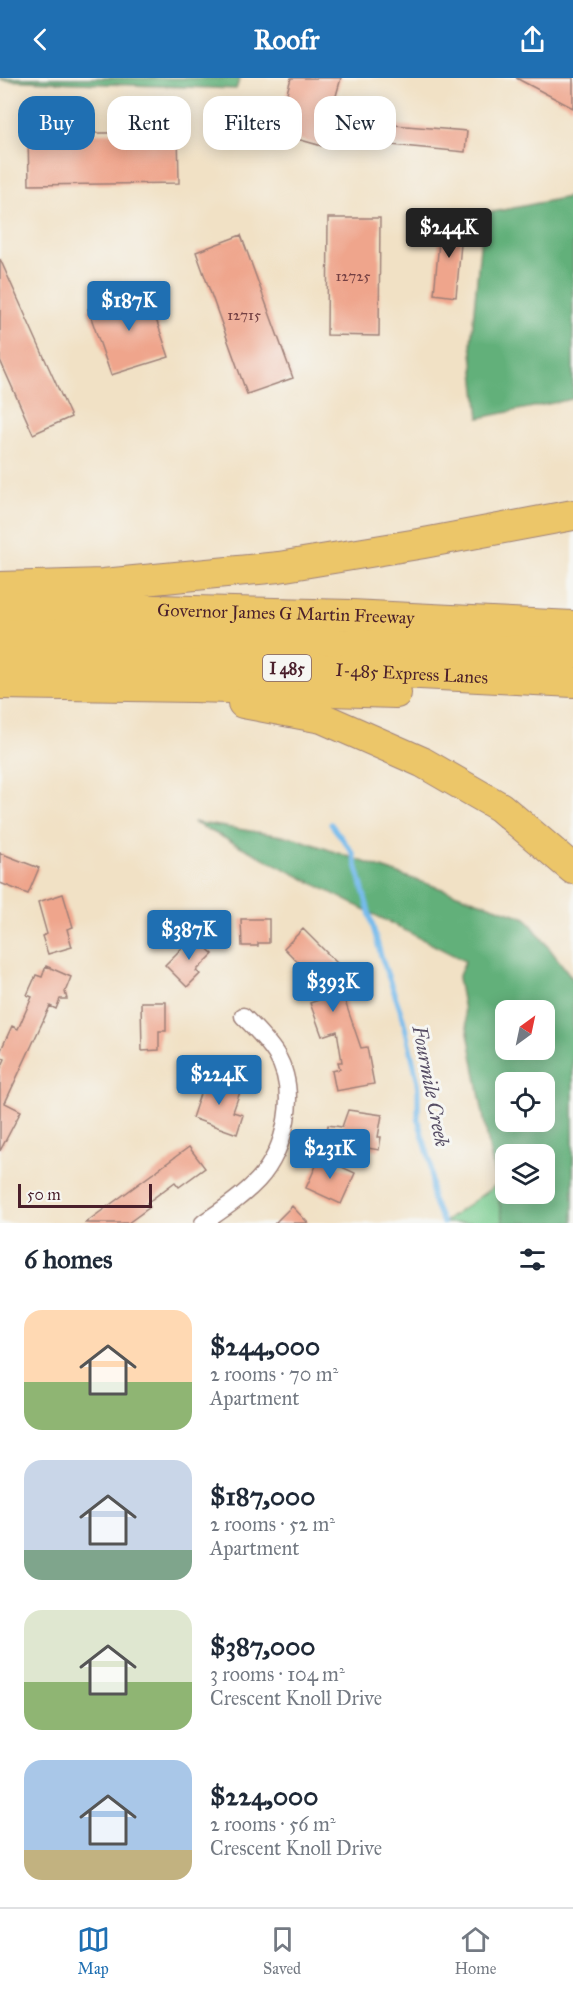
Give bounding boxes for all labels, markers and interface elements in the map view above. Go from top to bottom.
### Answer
icon: back [24,23,57,56]
text: Roofr [254,23,319,56]
icon: share [516,23,549,56]
chip: Buy [18,96,95,150]
chip: Rent [107,96,191,150]
chip: Filters [203,96,302,150]
chip: New [314,96,396,150]
pin: $244K [407,208,491,259]
text: $244K [420,215,478,239]
house number: 12725 [335,267,371,285]
pin: $187K [87,281,171,332]
text: $187K [101,288,157,312]
house number: 12715 [227,306,261,324]
street label: Governor James G Martin Freeway [157,599,416,629]
road number: I 485 [263,655,311,681]
street label: I-485 Express Lanes [335,659,489,689]
pin: $387K [147,910,231,961]
text: $387K [161,917,217,941]
pin: $393K [291,962,375,1013]
text: $393K [307,969,359,993]
north arrow [495,1000,555,1060]
map controls [495,1000,555,1204]
water label: Fourmile Creek [407,1022,455,1149]
pin: $224K [177,1055,261,1106]
text: $224K [191,1062,248,1086]
button: locate [495,1072,555,1132]
pin: $231K [288,1129,372,1180]
text: $231K [304,1136,356,1160]
button: layers [495,1144,555,1204]
scale bar [18,1181,152,1208]
text: 50 m [27,1185,61,1204]
text: 6 homes [24,1243,113,1275]
icon: filters [516,1243,549,1276]
text: $244,000 [210,1330,320,1362]
icon: home [72,1334,144,1406]
text: 2 rooms · 70 m² [210,1362,338,1386]
text: Apartment [210,1386,299,1410]
text: $187,000 [210,1480,315,1512]
icon: home [72,1484,144,1556]
text: 2 rooms · 52 m² [210,1512,335,1536]
text: Apartment [210,1536,299,1560]
text: $387,000 [210,1630,315,1662]
icon: home [72,1634,144,1706]
text: 3 rooms · 104 m² [210,1662,345,1686]
text: Crescent Knoll Drive [210,1686,382,1710]
text: $224,000 [210,1780,318,1812]
icon: home [72,1784,144,1856]
text: 2 rooms · 56 m² [210,1812,336,1836]
text: Crescent Knoll Drive [210,1836,382,1860]
tab: Map [77,1923,110,1978]
tab: Saved [263,1923,301,1978]
tab: Home [454,1923,496,1978]

